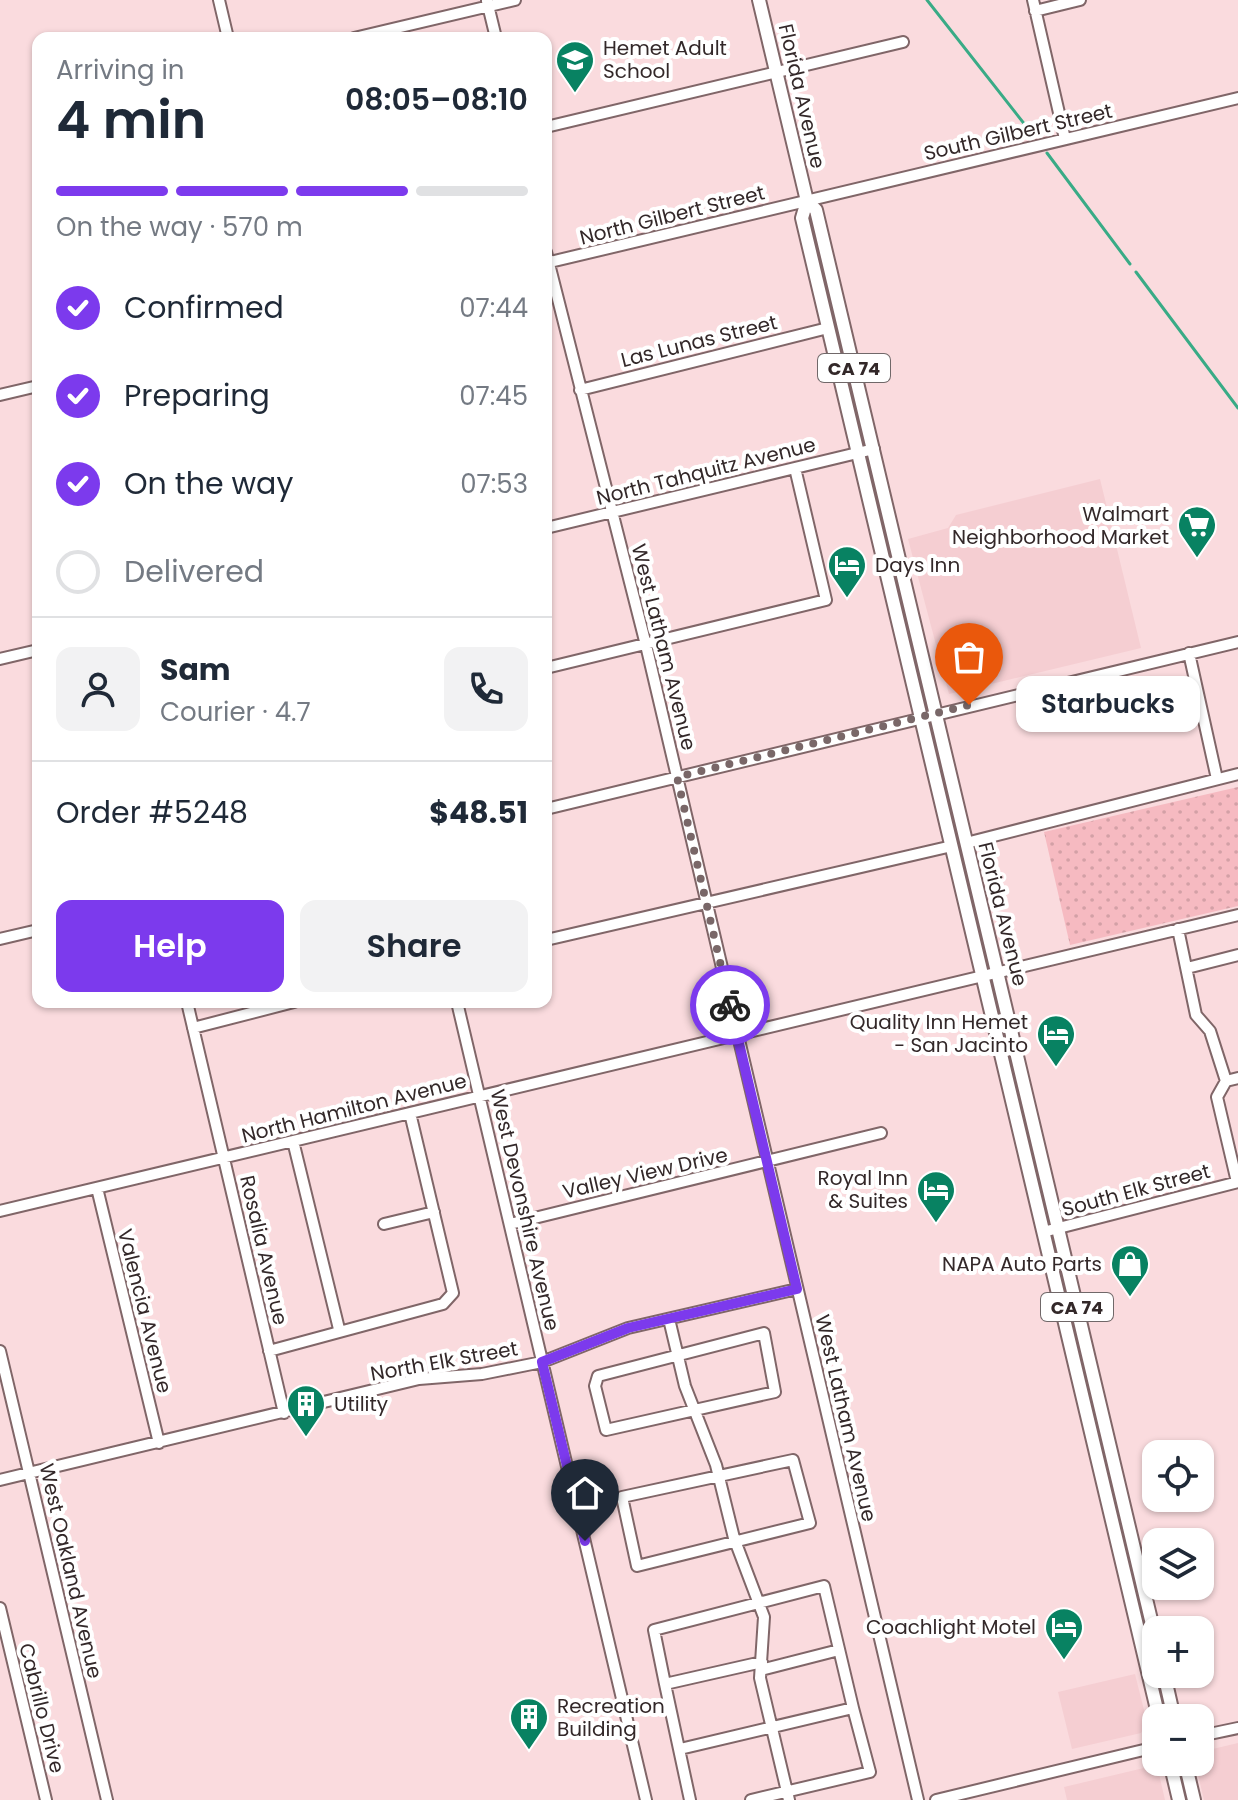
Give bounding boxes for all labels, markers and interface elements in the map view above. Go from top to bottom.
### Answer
street label: Florida Avenue [772,21,832,171]
place label: Hemet Adult School [603,34,727,85]
school or university icon: Hemet Adult School [554,39,596,94]
text: Arriving in [56,52,185,88]
text: 08:05–08:10 [345,78,528,121]
text: 4 min [56,83,206,156]
street label: South Gilbert Street [921,97,1115,167]
street label: North Gilbert Street [577,178,767,252]
text: On the way · 570 m [56,209,303,245]
icon: check [56,286,100,330]
text: Confirmed [124,286,284,329]
text: 07:44 [459,290,528,326]
street label: Las Lunas Street [618,308,780,374]
road number: CA 74 [818,354,890,382]
icon: check [56,374,100,418]
text: Preparing [124,374,270,417]
text: 07:45 [459,378,528,414]
street label: North Tahquitz Avenue [593,430,819,512]
icon: check [56,462,100,506]
text: On the way [124,462,293,505]
text: 07:53 [460,466,528,502]
place label: Walmart Neighborhood Market [952,500,1169,551]
supermarket icon: Walmart Neighborhood Market [1176,504,1218,559]
street label: West Latham Avenue [625,541,703,753]
hotel icon: Days Inn [826,544,868,599]
text: Delivered [124,550,264,593]
place label: Days Inn [875,551,960,579]
pin [935,623,1003,705]
icon: bag [947,635,991,679]
button: person [56,647,140,731]
button: phone [444,647,528,731]
text: Sam [160,648,231,691]
callout: Starbucks [1017,677,1201,733]
text: Starbucks [1041,686,1175,722]
text: Courier · 4.7 [160,694,311,730]
text: Order #5248 [56,791,248,834]
text: $48.51 [429,791,528,834]
street label: Florida Avenue [972,839,1034,989]
button: Help [56,900,284,992]
button: Share [300,900,528,992]
courier [690,965,770,1045]
icon: bike [708,983,752,1027]
place label: Quality Inn Hemet - San Jacinto [850,1008,1028,1059]
hotel icon: Quality Inn Hemet - San Jacinto [1035,1013,1077,1068]
street label: North Hamilton Avenue [239,1066,469,1150]
street label: West Devonshire Avenue [484,1087,566,1333]
street label: Valley View Drive [560,1140,730,1206]
street label: South Elk Street [1059,1157,1213,1223]
place label: Royal Inn & Suites [817,1164,908,1215]
hotel icon: Royal Inn & Suites [915,1169,957,1224]
street label: Rosalia Avenue [233,1172,295,1328]
street label: Valencia Avenue [111,1226,179,1396]
shop icon: NAPA Auto Parts [1109,1243,1151,1298]
place label: NAPA Auto Parts [942,1250,1102,1278]
road number: CA 74 [1041,1293,1113,1321]
street label: West Latham Avenue [809,1312,883,1524]
street label: North Elk Street [368,1334,520,1388]
building icon: Utility [285,1383,327,1438]
place label: Utility [334,1390,388,1418]
map controls [1142,1440,1214,1776]
button: locate [1142,1440,1214,1512]
pin [551,1459,619,1541]
street label: West Oakland Avenue [33,1461,109,1681]
icon: home [563,1471,607,1515]
button: layers [1142,1528,1214,1600]
hotel icon: Coachlight Motel [1043,1606,1085,1661]
place label: Coachlight Motel [866,1613,1036,1641]
button: + [1142,1616,1214,1688]
street label: Cabrillo Drive [12,1640,72,1776]
place label: Recreation Building [557,1692,665,1743]
building icon: Recreation Building [508,1696,550,1751]
button: − [1142,1704,1214,1776]

